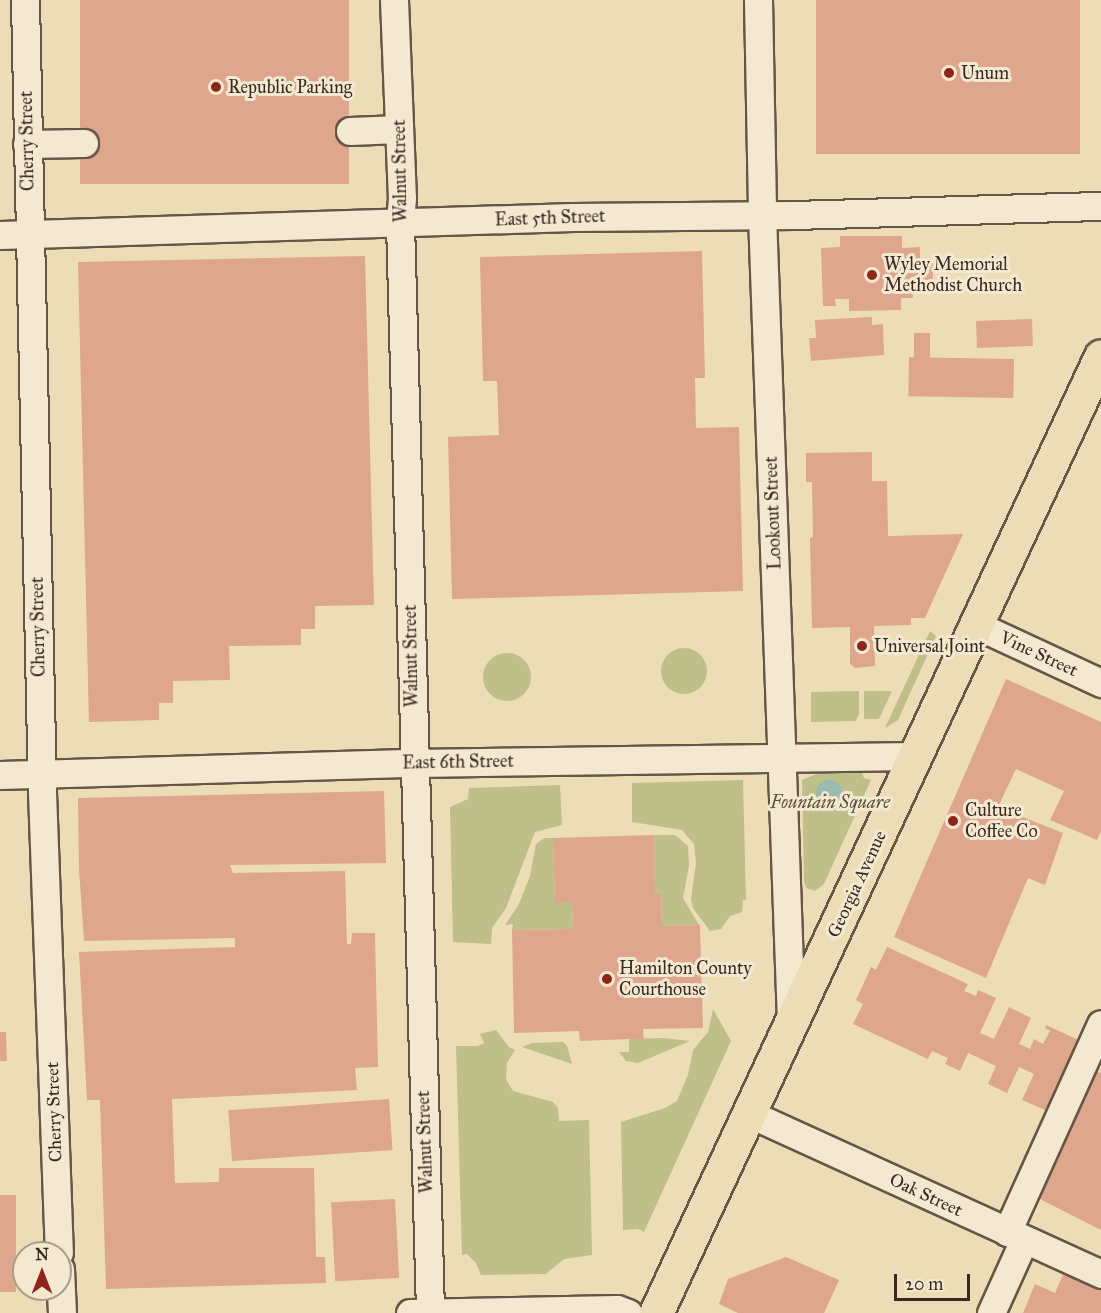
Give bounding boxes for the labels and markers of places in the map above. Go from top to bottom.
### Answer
place label: Unum [961,62,1009,84]
marker: Unum [942,66,956,80]
place label: Republic Parking [228,76,352,98]
marker: Republic Parking [209,80,223,94]
place label: Wyley Memorial Methodist Church [884,254,1022,296]
marker: Wyley Memorial Methodist Church [865,268,879,282]
place label: Universal Joint [874,635,985,657]
marker: Universal Joint [855,639,869,653]
place label: Culture Coffee Co [965,800,1038,842]
marker: Culture Coffee Co [946,814,960,828]
place label: Hamilton County Courthouse [619,958,752,1000]
marker: Hamilton County Courthouse [600,972,614,986]

